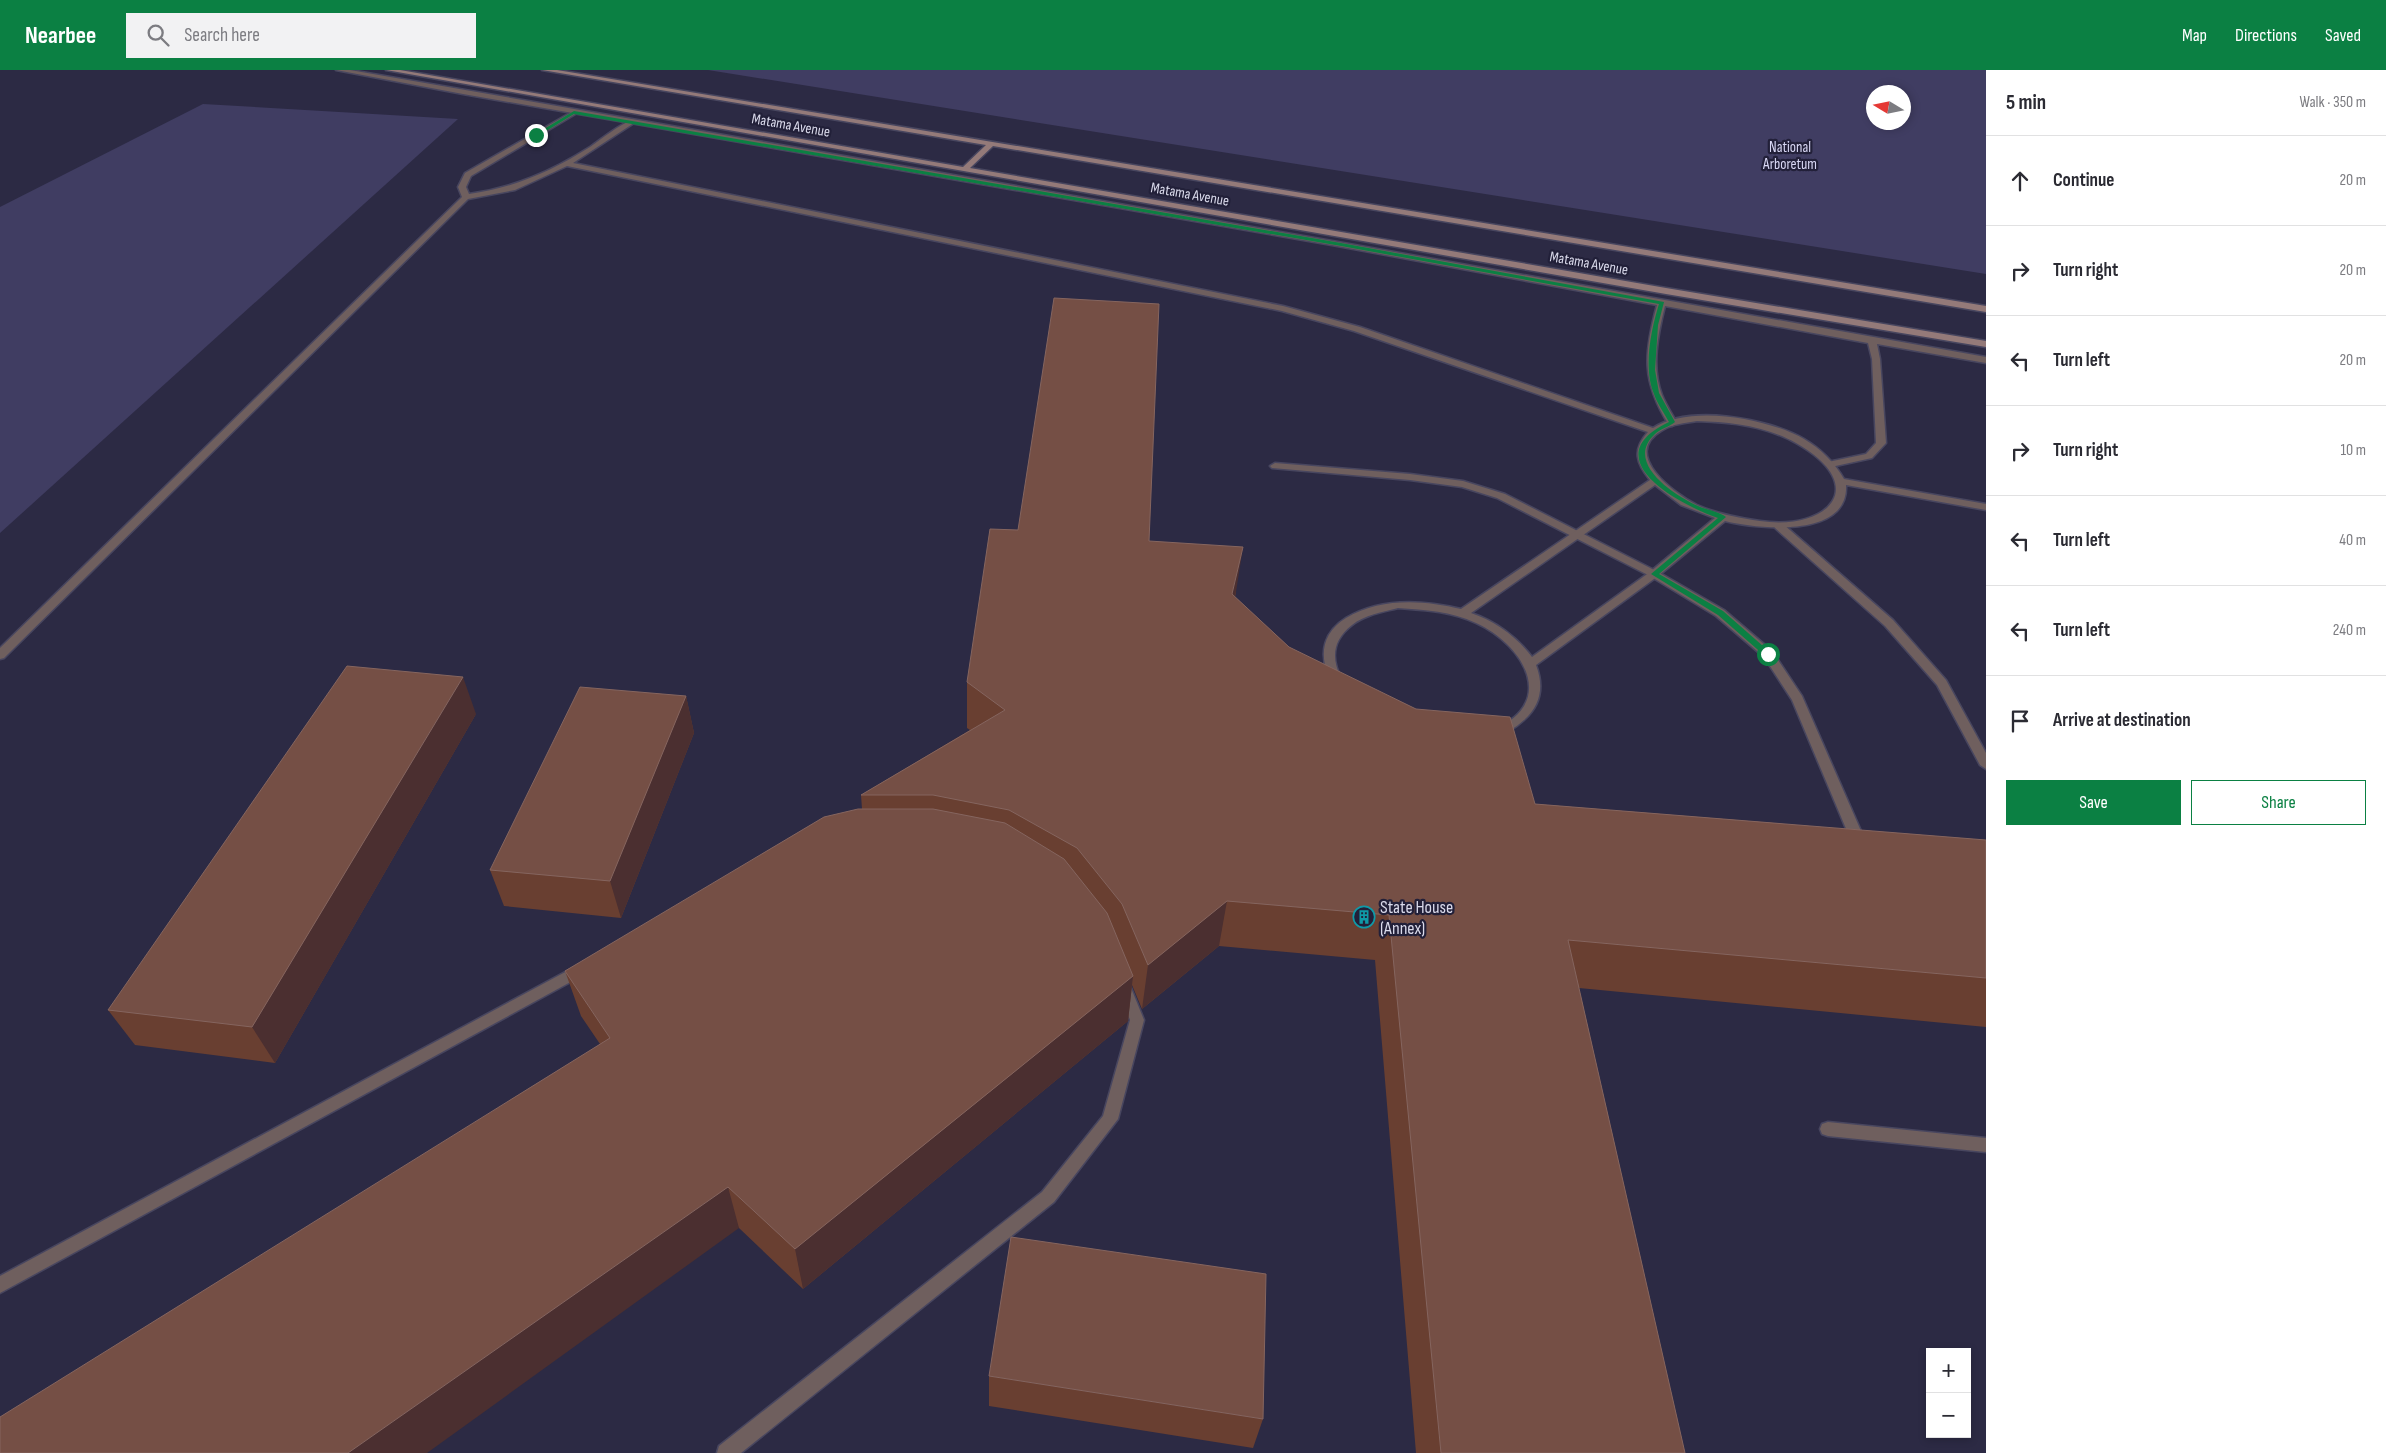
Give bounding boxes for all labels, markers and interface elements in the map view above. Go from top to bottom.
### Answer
search box [126,13,476,58]
text: Nearbee [25,21,96,50]
icon: search [144,21,172,49]
text: Search here [184,24,260,47]
text: Map [2182,25,2207,46]
text: Directions [2235,25,2297,46]
text: Saved [2325,25,2361,46]
north arrow [1866,85,1911,130]
text: 5 min [2006,90,2046,115]
text: Walk · 350 m [2299,93,2366,112]
street label: Matama Avenue [750,109,832,142]
route end [525,124,548,147]
park label: National Arboretum [1762,138,1817,174]
icon: ahead [2006,167,2034,195]
text: Continue [2053,169,2114,192]
text: 20 m [2339,171,2366,190]
street label: Matama Avenue [1149,178,1231,211]
street label: Matama Avenue [1548,247,1630,280]
icon: right [2006,257,2034,285]
text: Turn right [2053,259,2118,282]
text: 20 m [2339,261,2366,280]
icon: left [2006,347,2034,375]
text: Turn left [2053,349,2110,372]
text: 20 m [2339,351,2366,370]
icon: right [2006,437,2034,465]
text: Turn right [2053,439,2118,462]
text: 10 m [2340,441,2366,460]
icon: left [2006,527,2034,555]
text: Turn left [2053,529,2110,552]
text: 40 m [2339,531,2366,550]
icon: left [2006,617,2034,645]
text: Turn left [2053,619,2110,642]
text: 240 m [2333,621,2366,640]
route start [1757,643,1780,666]
icon: arrive [2006,707,2034,735]
text: Arrive at destination [2053,709,2191,732]
button: Save [2006,780,2181,825]
button: Share [2191,780,2366,825]
place label: State House (Annex) [1380,897,1453,939]
building icon: State House (Annex) [1352,905,1376,929]
map controls [1926,1348,1971,1438]
button: + [1926,1348,1971,1393]
button: − [1926,1393,1971,1438]

